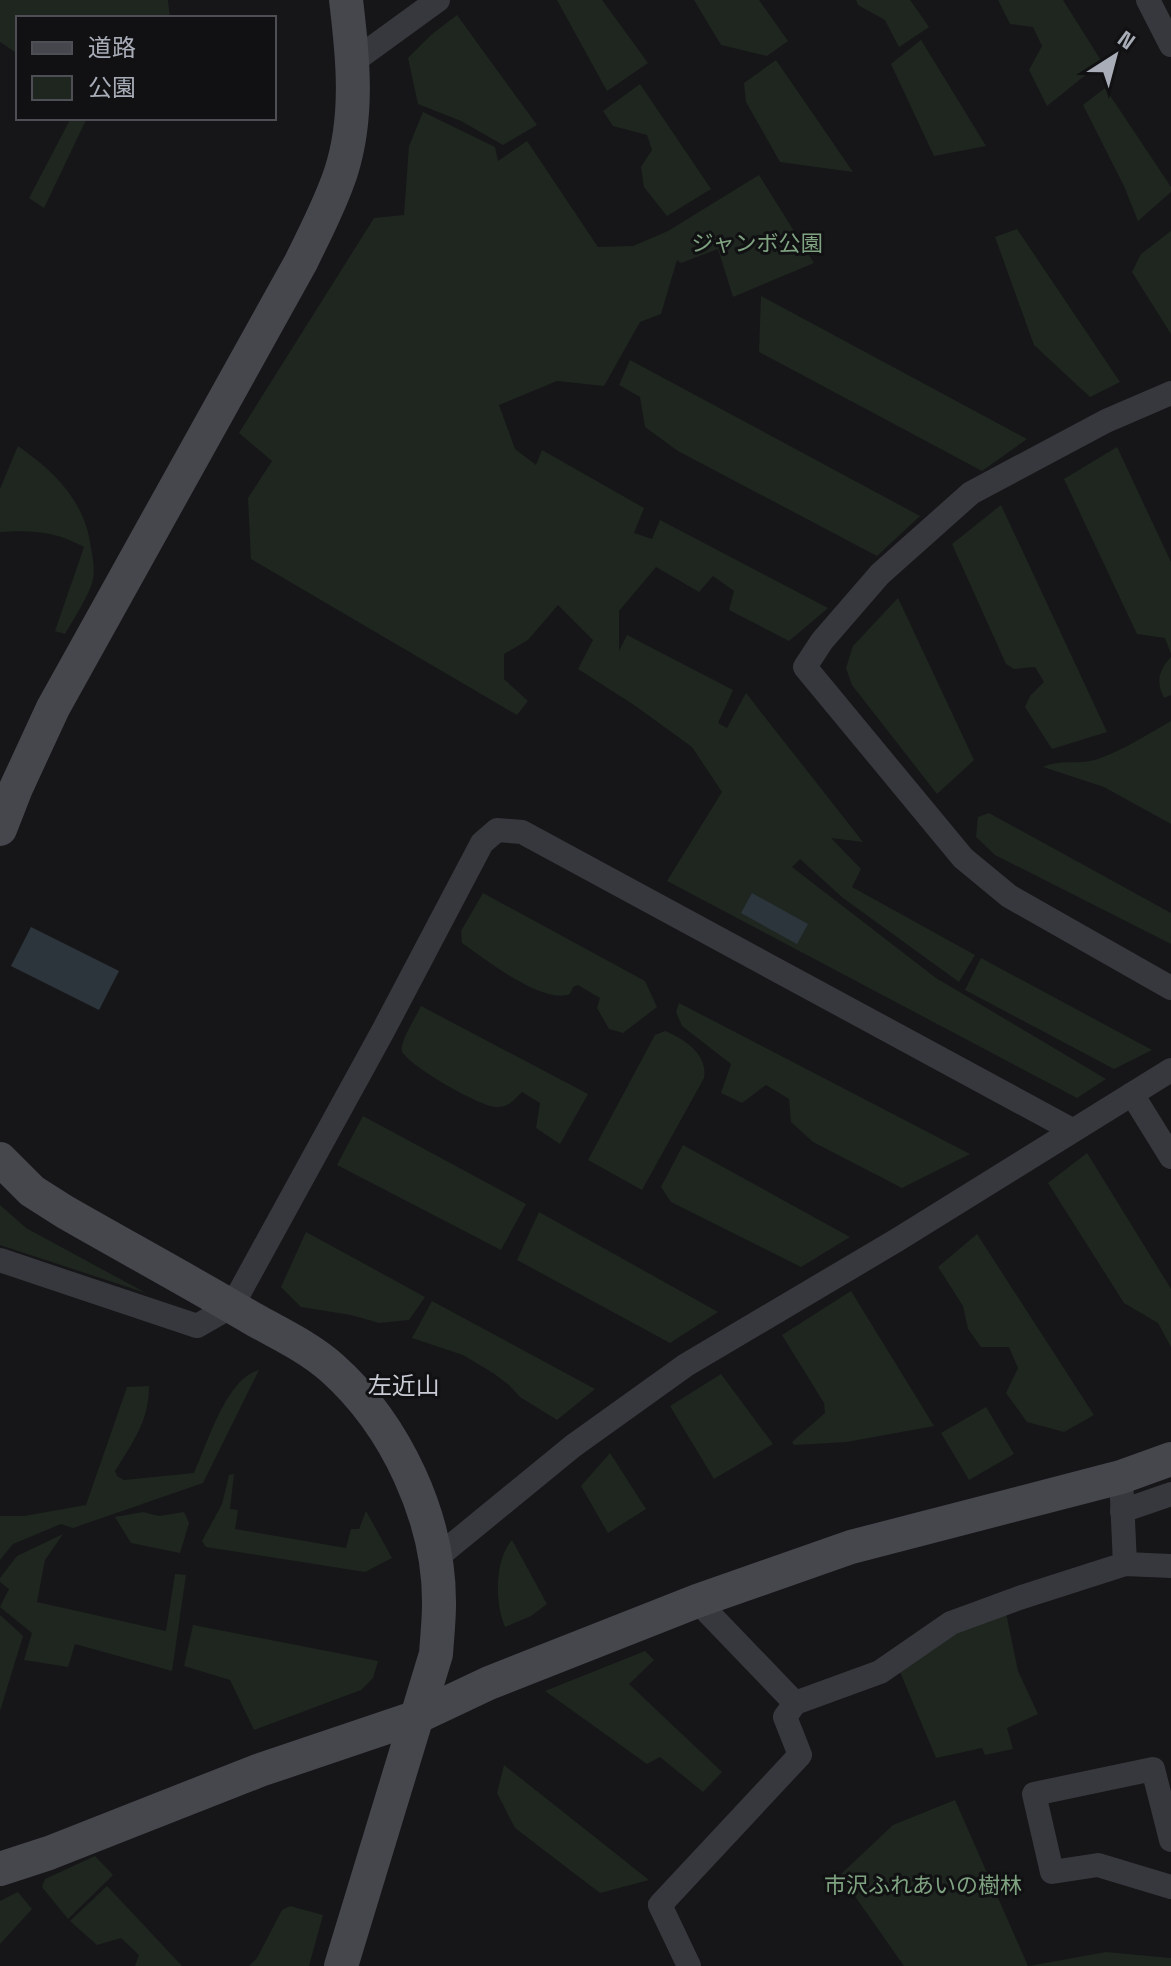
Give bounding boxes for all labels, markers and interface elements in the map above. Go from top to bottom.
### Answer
legend [16,16,276,120]
north arrow [1075,16,1155,96]
text: N [1113,24,1141,55]
text: 道路 [88,32,136,63]
text: 公園 [88,72,136,103]
park label: ジャンボ公園 [692,229,822,257]
district label: 左近山 [368,1370,440,1401]
park label: 市沢ふれあいの樹林 [824,1871,1022,1899]

